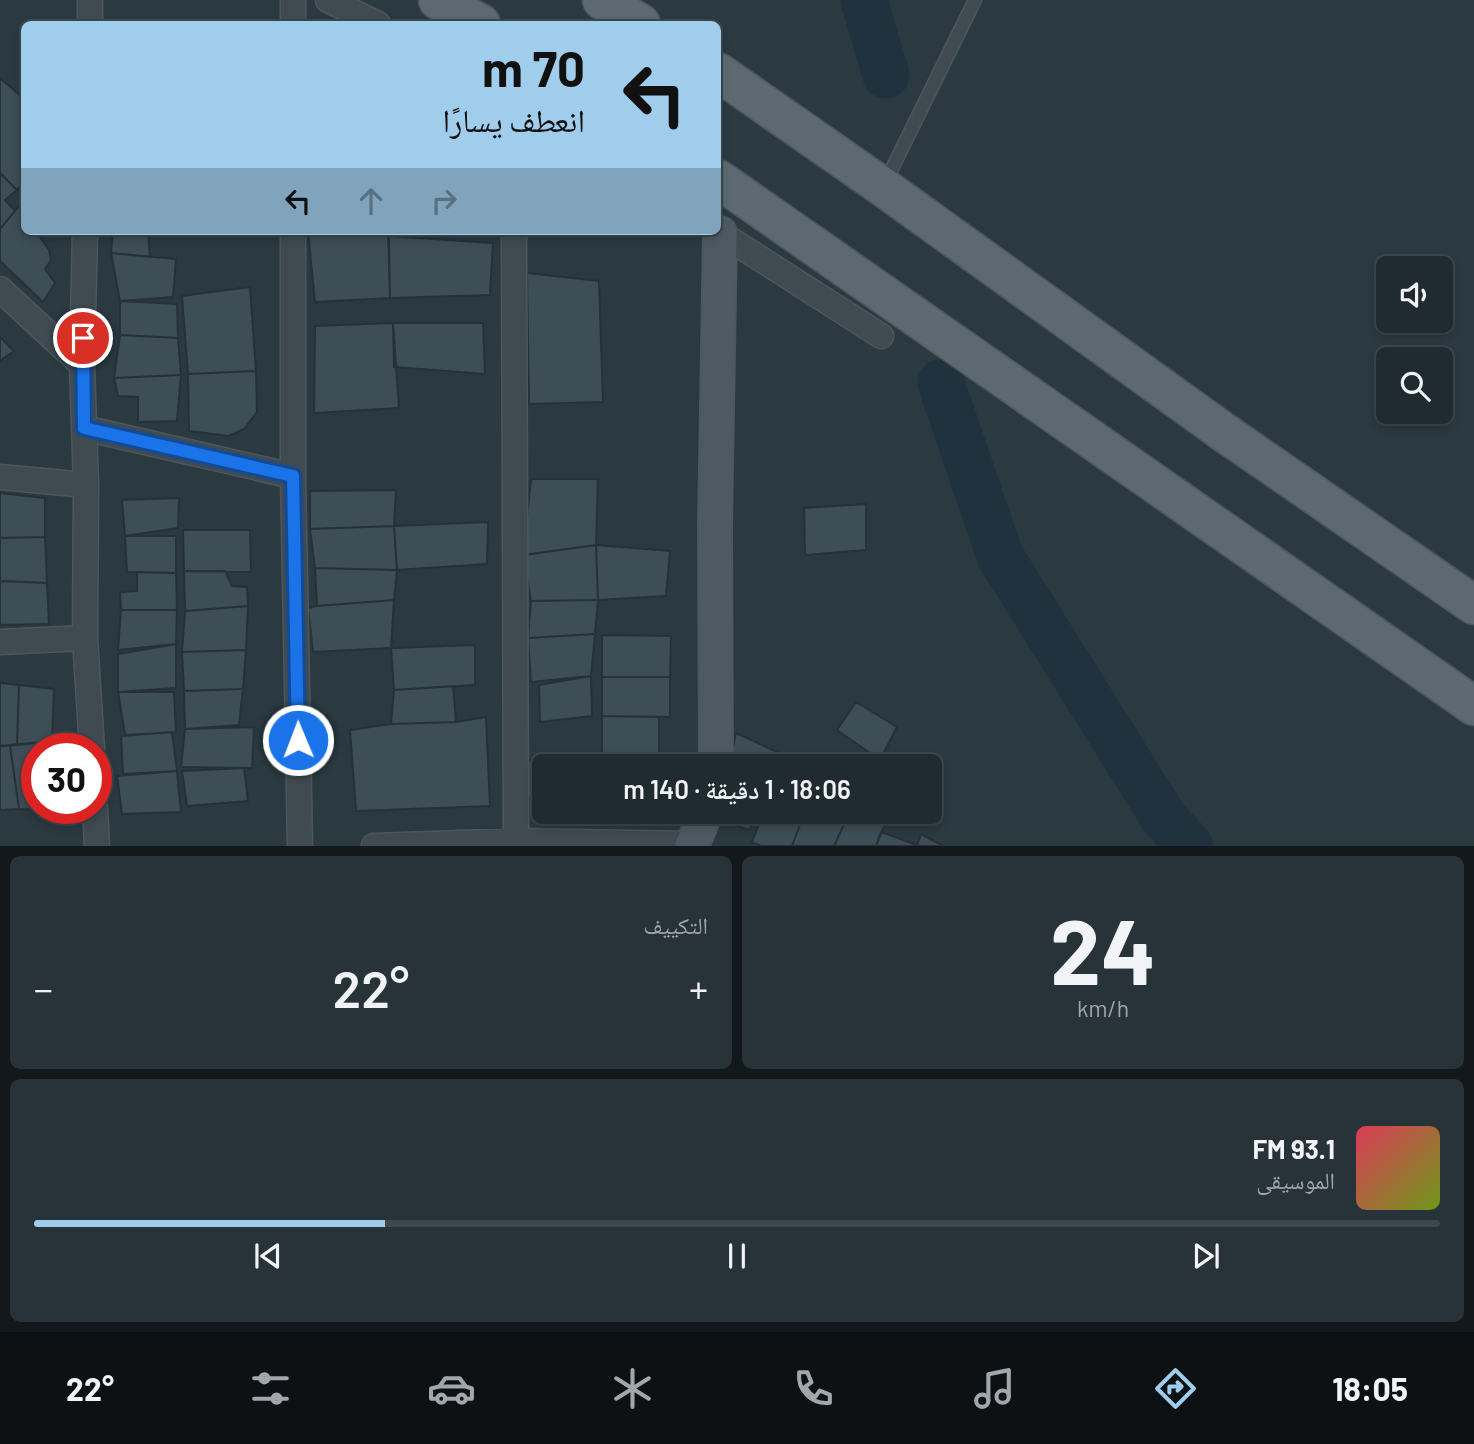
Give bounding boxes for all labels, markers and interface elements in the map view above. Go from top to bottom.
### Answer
text: 70 m [482,38,585,97]
icon: left [609,49,700,140]
text: انعطف يسارًا [442,100,585,138]
icon: left [279,182,317,220]
icon: ahead [352,182,390,220]
icon: right [425,182,463,220]
map controls [1376,256,1453,424]
button: sound [1376,256,1453,333]
pin [53,308,113,368]
icon: arrive [64,319,102,357]
button: search [1376,347,1453,424]
position arrow [261,703,335,777]
speed limit sign: 30 [21,733,112,824]
text: 18:06 · 1 دقيقة · 140 m [623,773,851,804]
text: 24 [1050,894,1156,1003]
text: التكييف [643,911,708,939]
text: 22° [333,956,409,1018]
text: − [34,965,53,1011]
text: + [689,965,708,1011]
text: km/h [1077,994,1129,1022]
text: 93.1 FM [1253,1133,1335,1164]
text: الموسيقى [1256,1166,1335,1194]
icon: previous [249,1237,287,1275]
icon: pause [718,1237,756,1275]
icon: next [1187,1237,1225,1275]
icon: filters [246,1364,295,1413]
icon: car [427,1364,476,1413]
icon: climate [608,1364,657,1413]
icon: phone [789,1364,838,1413]
icon: music [970,1364,1019,1413]
icon: directions [1151,1364,1200,1413]
text: 22° [66,1369,114,1407]
text: 18:05 [1332,1369,1408,1407]

